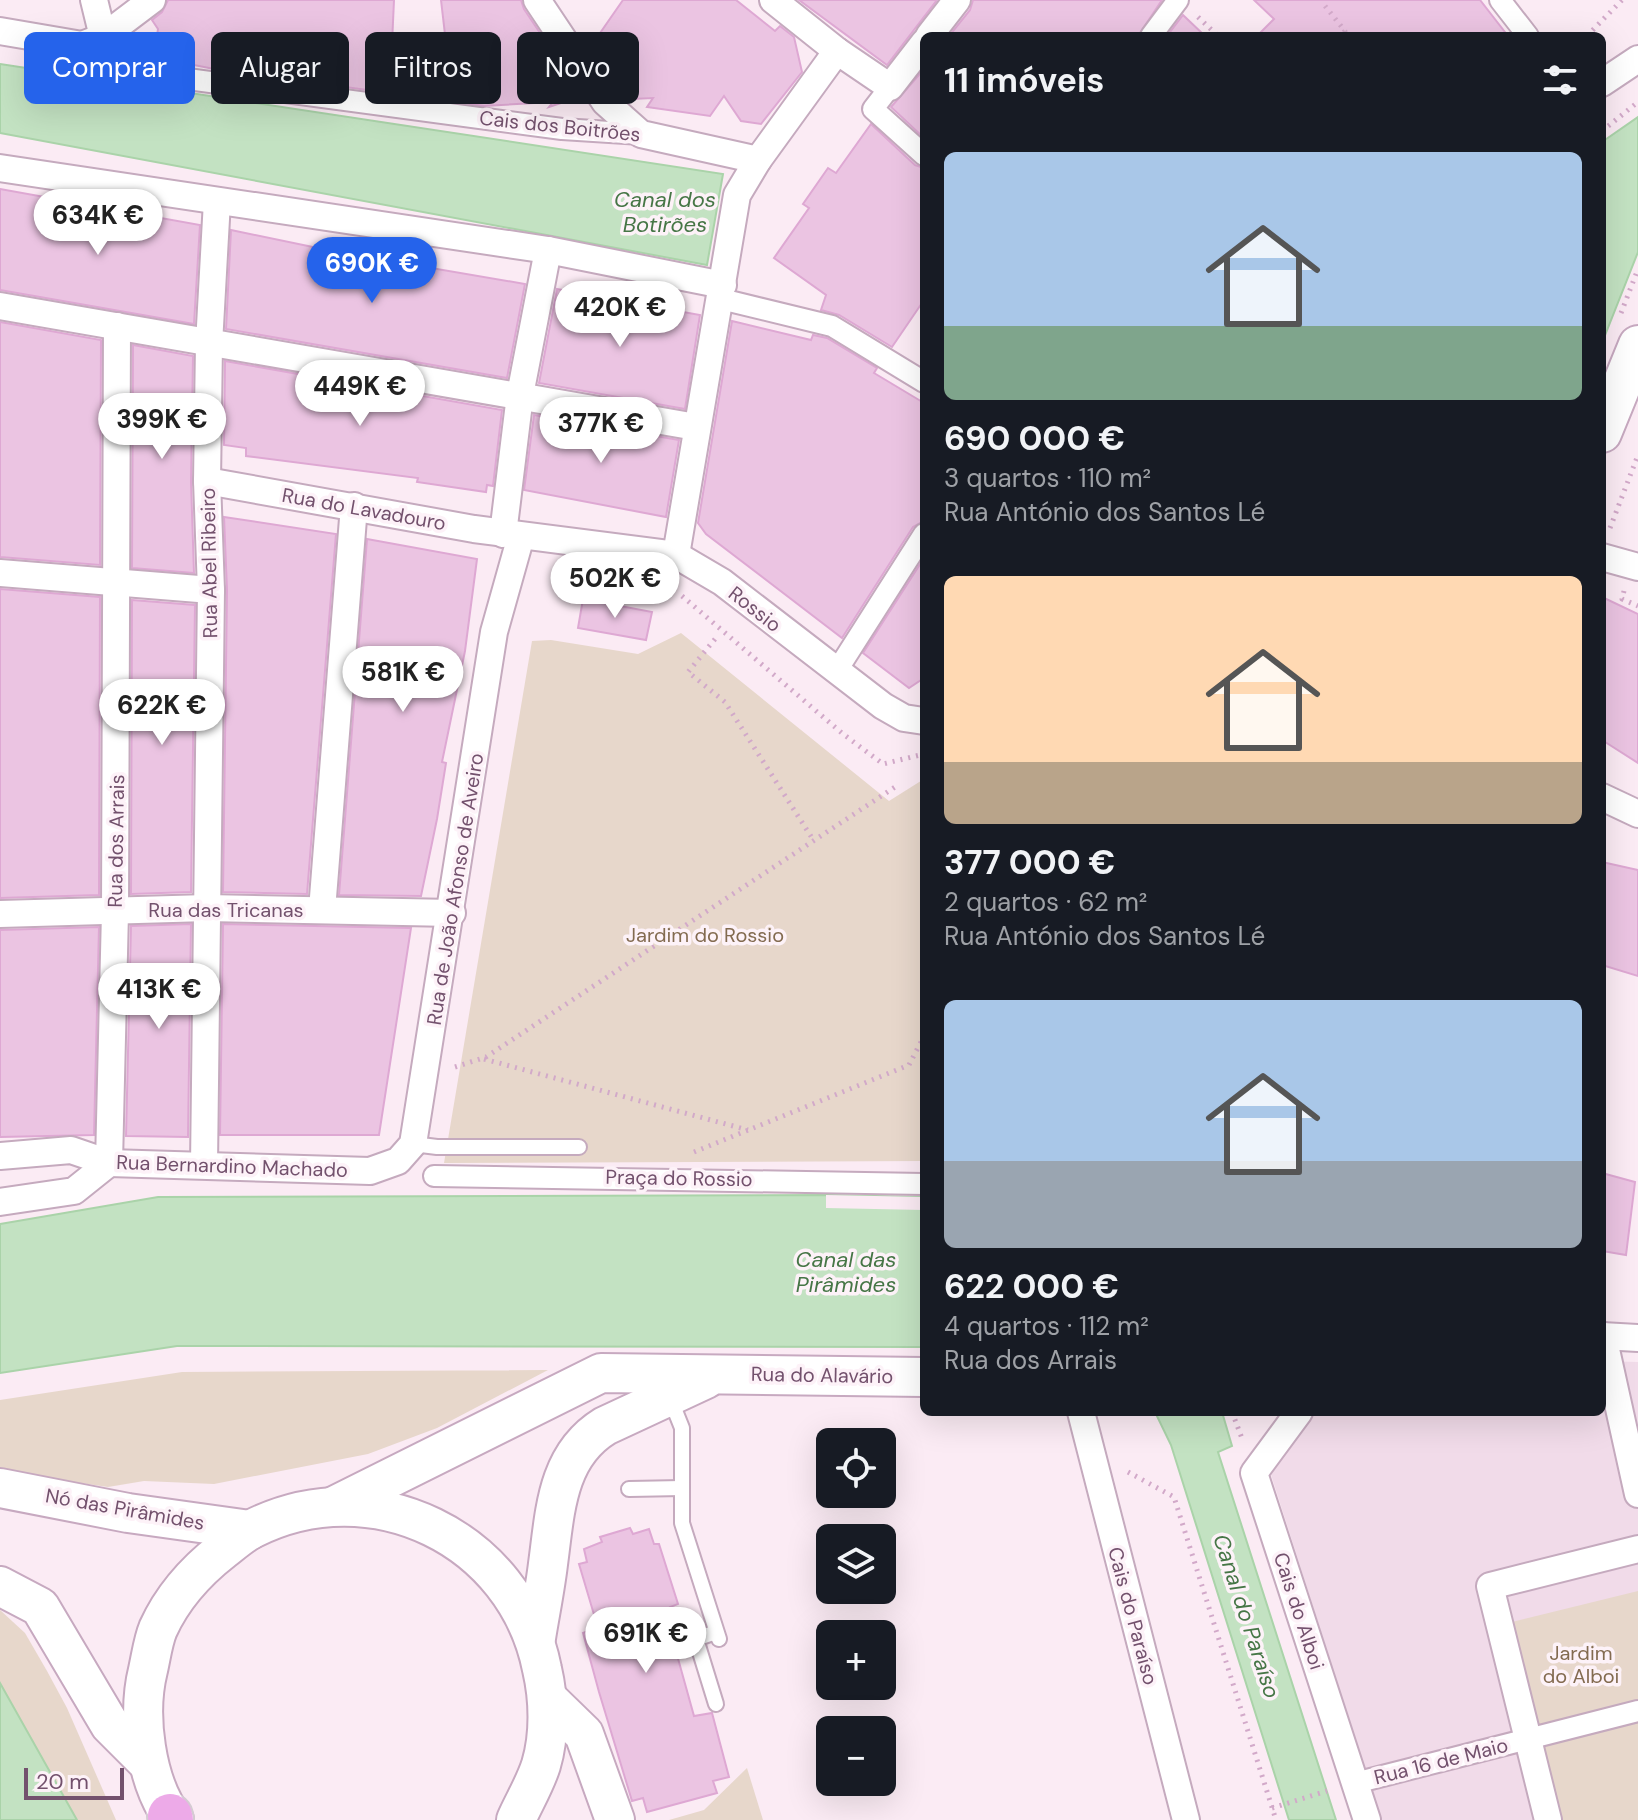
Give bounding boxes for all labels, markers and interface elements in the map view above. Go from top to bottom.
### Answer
chip: Comprar [24,32,195,104]
chip: Alugar [211,32,349,104]
chip: Filtros [365,32,501,104]
chip: Novo [517,32,639,104]
text: 11 imóveis [944,58,1104,103]
icon: filters [1538,58,1582,102]
street label: Cais dos Boitrões [478,105,642,147]
water label: Canal dos Botirões [614,185,716,239]
pin: 634K € [33,189,163,257]
text: 634K € [52,198,144,232]
icon: home [1191,204,1335,348]
pin: 690K € [307,237,437,305]
text: 690K € [325,246,419,280]
pin: 420K € [555,281,685,349]
text: 420K € [573,290,667,324]
pin: 449K € [295,360,425,428]
text: 449K € [313,369,407,403]
pin: 399K € [97,393,227,461]
pin: 377K € [536,397,666,465]
text: 399K € [116,402,208,436]
text: 377K € [557,406,645,440]
text: 690 000 € [944,416,1125,461]
text: 3 quartos · 110 m² [944,461,1151,495]
street label: Rua do Lavadouro [280,482,448,536]
street label: Rua Abel Ribeiro [195,487,223,639]
text: Rua António dos Santos Lé [944,495,1265,529]
pin: 502K € [550,552,680,620]
text: 502K € [569,561,662,595]
street label: Rossio [723,580,787,638]
icon: home [1191,628,1335,772]
pin: 581K € [338,646,468,714]
text: 581K € [360,655,446,689]
pin: 622K € [97,679,227,747]
text: 622K € [117,688,207,722]
street label: Rua de João Afonso de Aveiro [421,751,489,1027]
street label: Rua dos Arrais [102,774,130,908]
text: 377 000 € [944,840,1115,885]
text: 2 quartos · 62 m² [944,885,1147,919]
street label: Rua das Tricanas [148,897,304,923]
text: Rua António dos Santos Lé [944,919,1265,953]
park label: Jardim do Rossio [626,922,784,948]
pin: 413K € [94,963,224,1031]
text: 413K € [116,972,202,1006]
icon: home [1191,1052,1335,1196]
street label: Rua Bernardino Machado [116,1149,348,1183]
street label: Praça do Rossio [605,1164,753,1192]
water label: Canal das Pirâmides [796,1245,896,1299]
text: 622 000 € [944,1264,1119,1309]
text: 4 quartos · 112 m² [944,1309,1149,1343]
text: Rua dos Arrais [944,1343,1117,1377]
street label: Rua do Alavário [751,1361,893,1389]
map controls [816,1428,896,1796]
button: locate [816,1428,896,1508]
street label: Nó das Pirâmides [43,1482,207,1536]
button: layers [816,1524,896,1604]
water label: Canal do Paraíso [1206,1530,1287,1702]
street label: Cais do Paraíso [1102,1544,1164,1688]
street label: Cais do Alboi [1268,1549,1330,1673]
pin: 691K € [581,1607,711,1675]
text: 691K € [603,1616,689,1650]
button: + [816,1620,896,1700]
park label: Jardim do Alboi [1543,1640,1619,1689]
button: − [816,1716,896,1796]
street label: Rua 16 de Maio [1371,1732,1511,1790]
scale bar [24,1764,124,1800]
text: 20 m [36,1767,89,1796]

